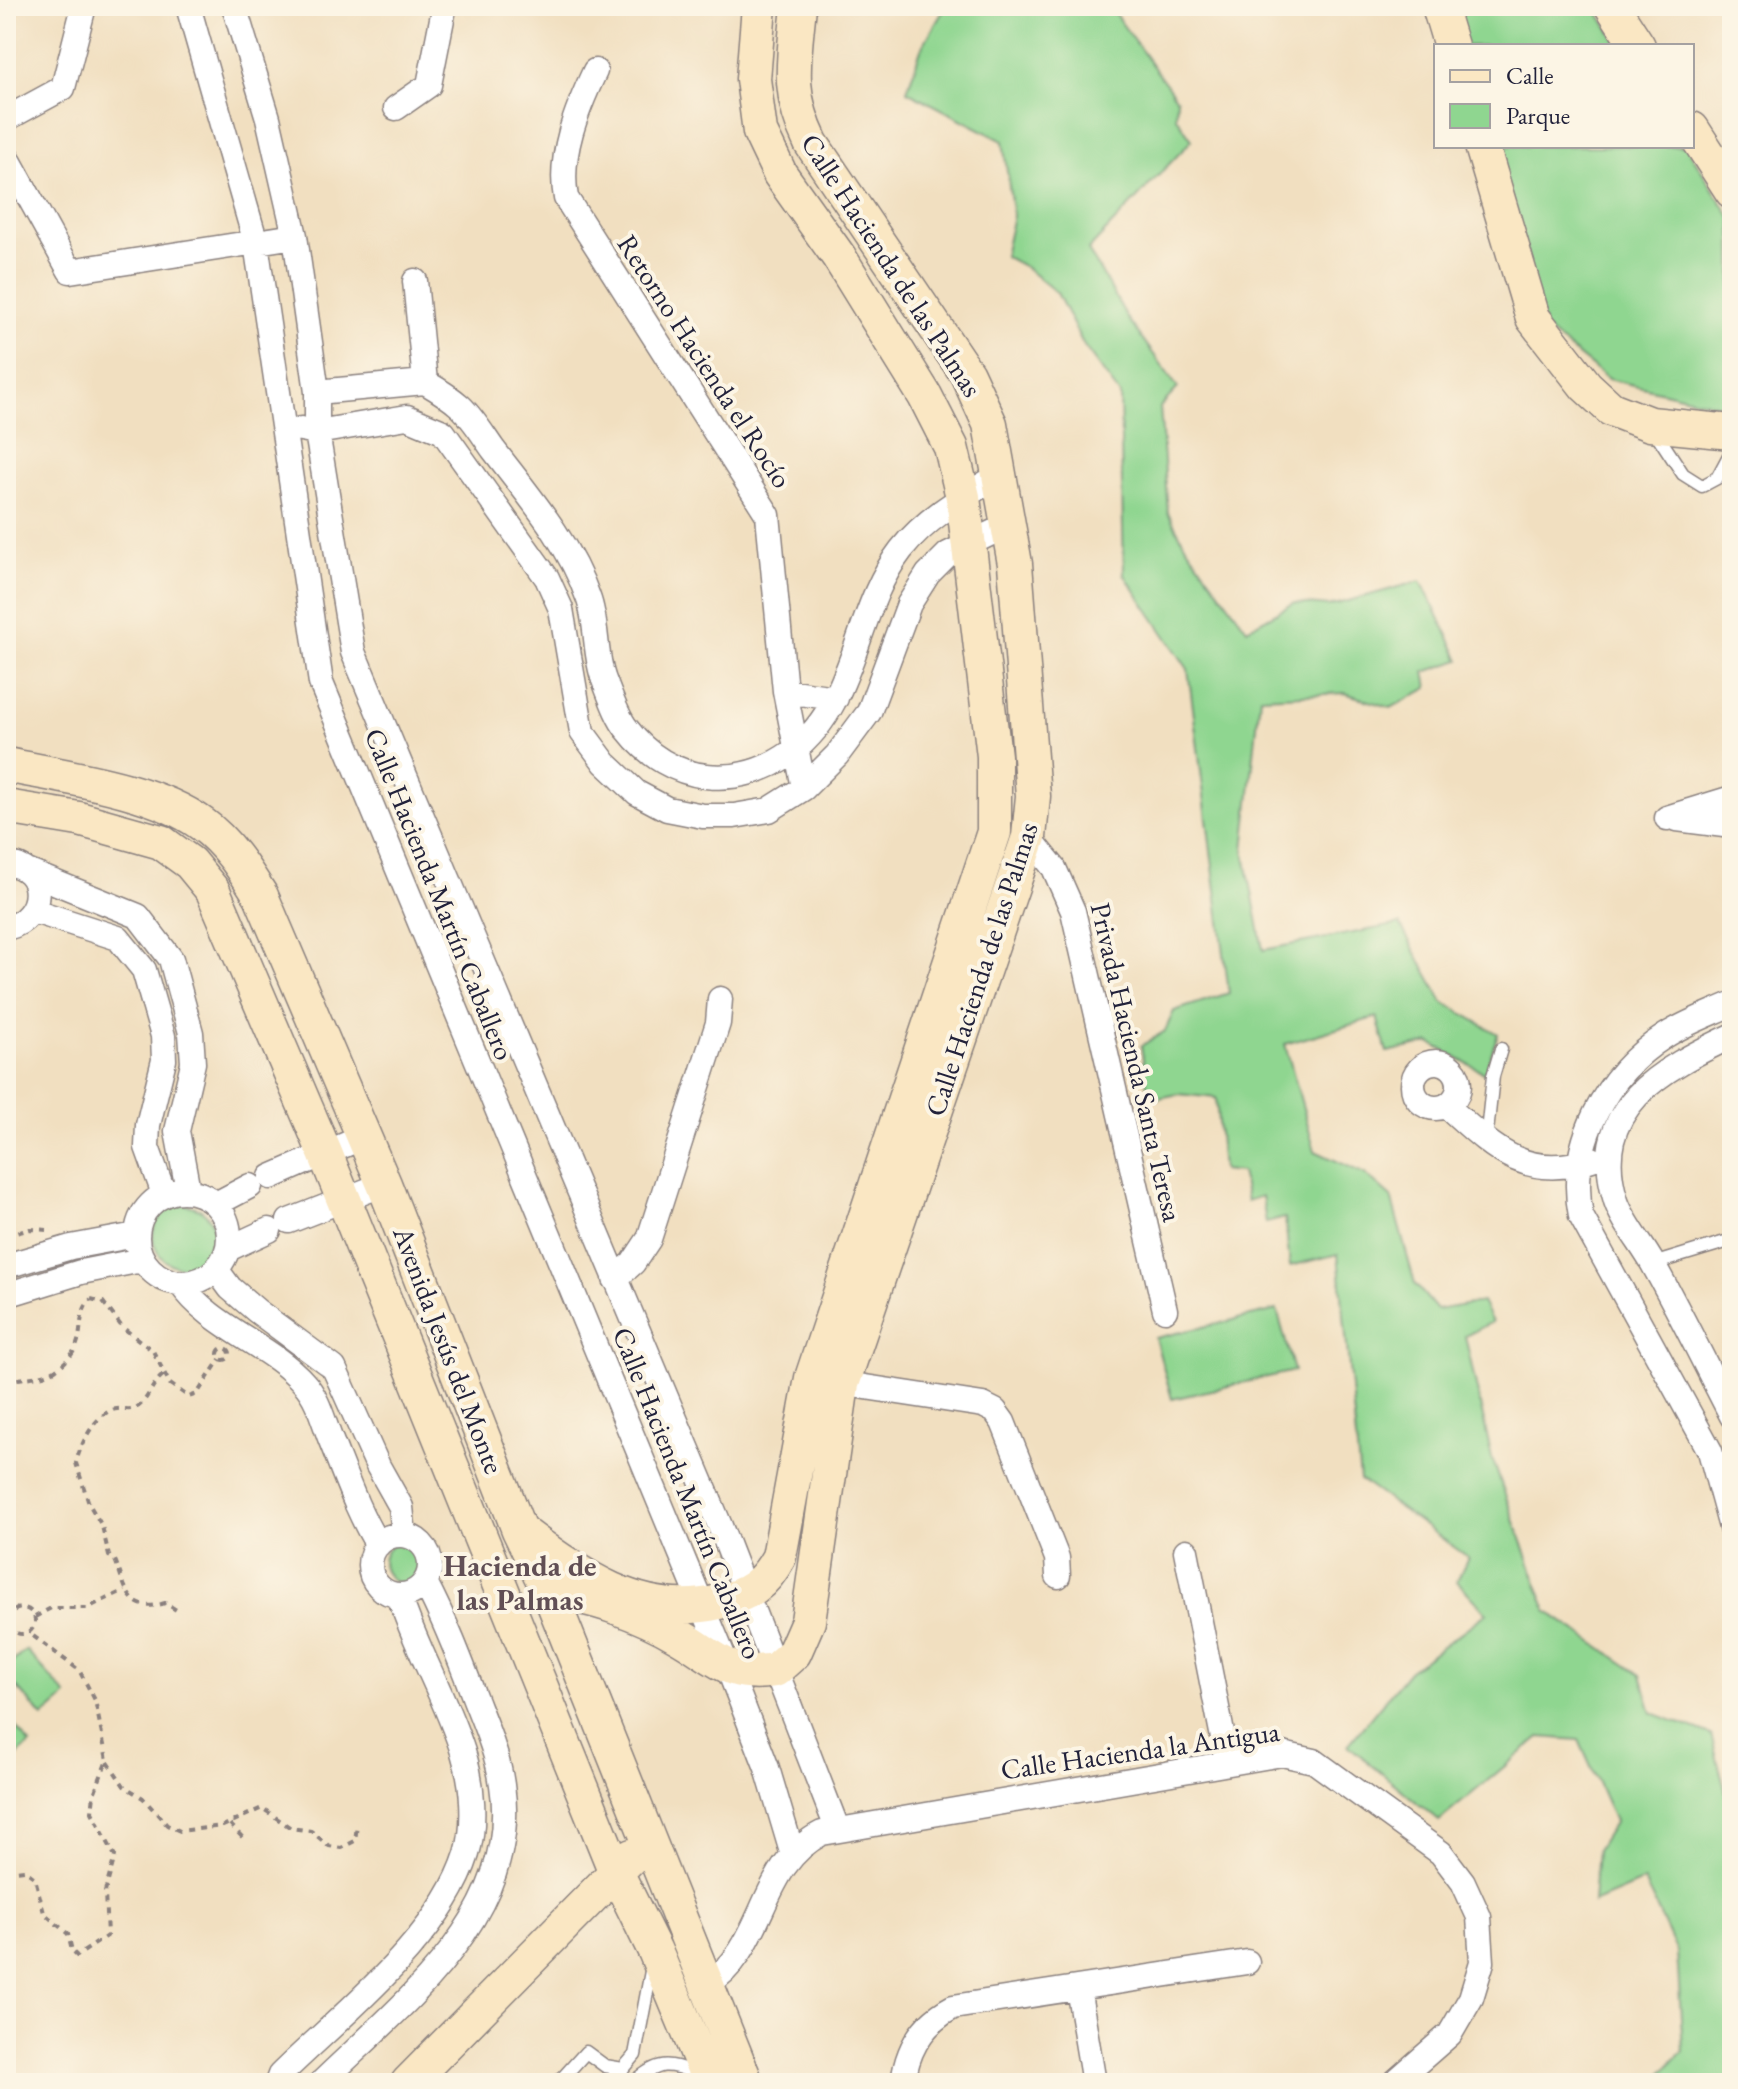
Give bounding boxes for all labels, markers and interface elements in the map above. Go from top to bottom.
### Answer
legend [1434,44,1694,148]
text: Calle [1506,60,1554,91]
text: Parque [1506,100,1570,131]
street label: Calle Hacienda de las Palmas [793,126,991,404]
street label: Retorno Hacienda el Rocío [610,227,800,495]
street label: Calle Hacienda Martín Caballero [357,723,523,1065]
street label: Calle Hacienda de las Palmas [916,817,1046,1121]
street label: Privada Hacienda Santa Teresa [1083,899,1191,1226]
street label: Avenida Jesús del Monte [385,1220,513,1479]
street label: Calle Hacienda Martín Caballero [605,1322,771,1664]
district label: Hacienda de las Palmas [443,1546,597,1619]
street label: Calle Hacienda la Antigua [998,1712,1283,1787]

